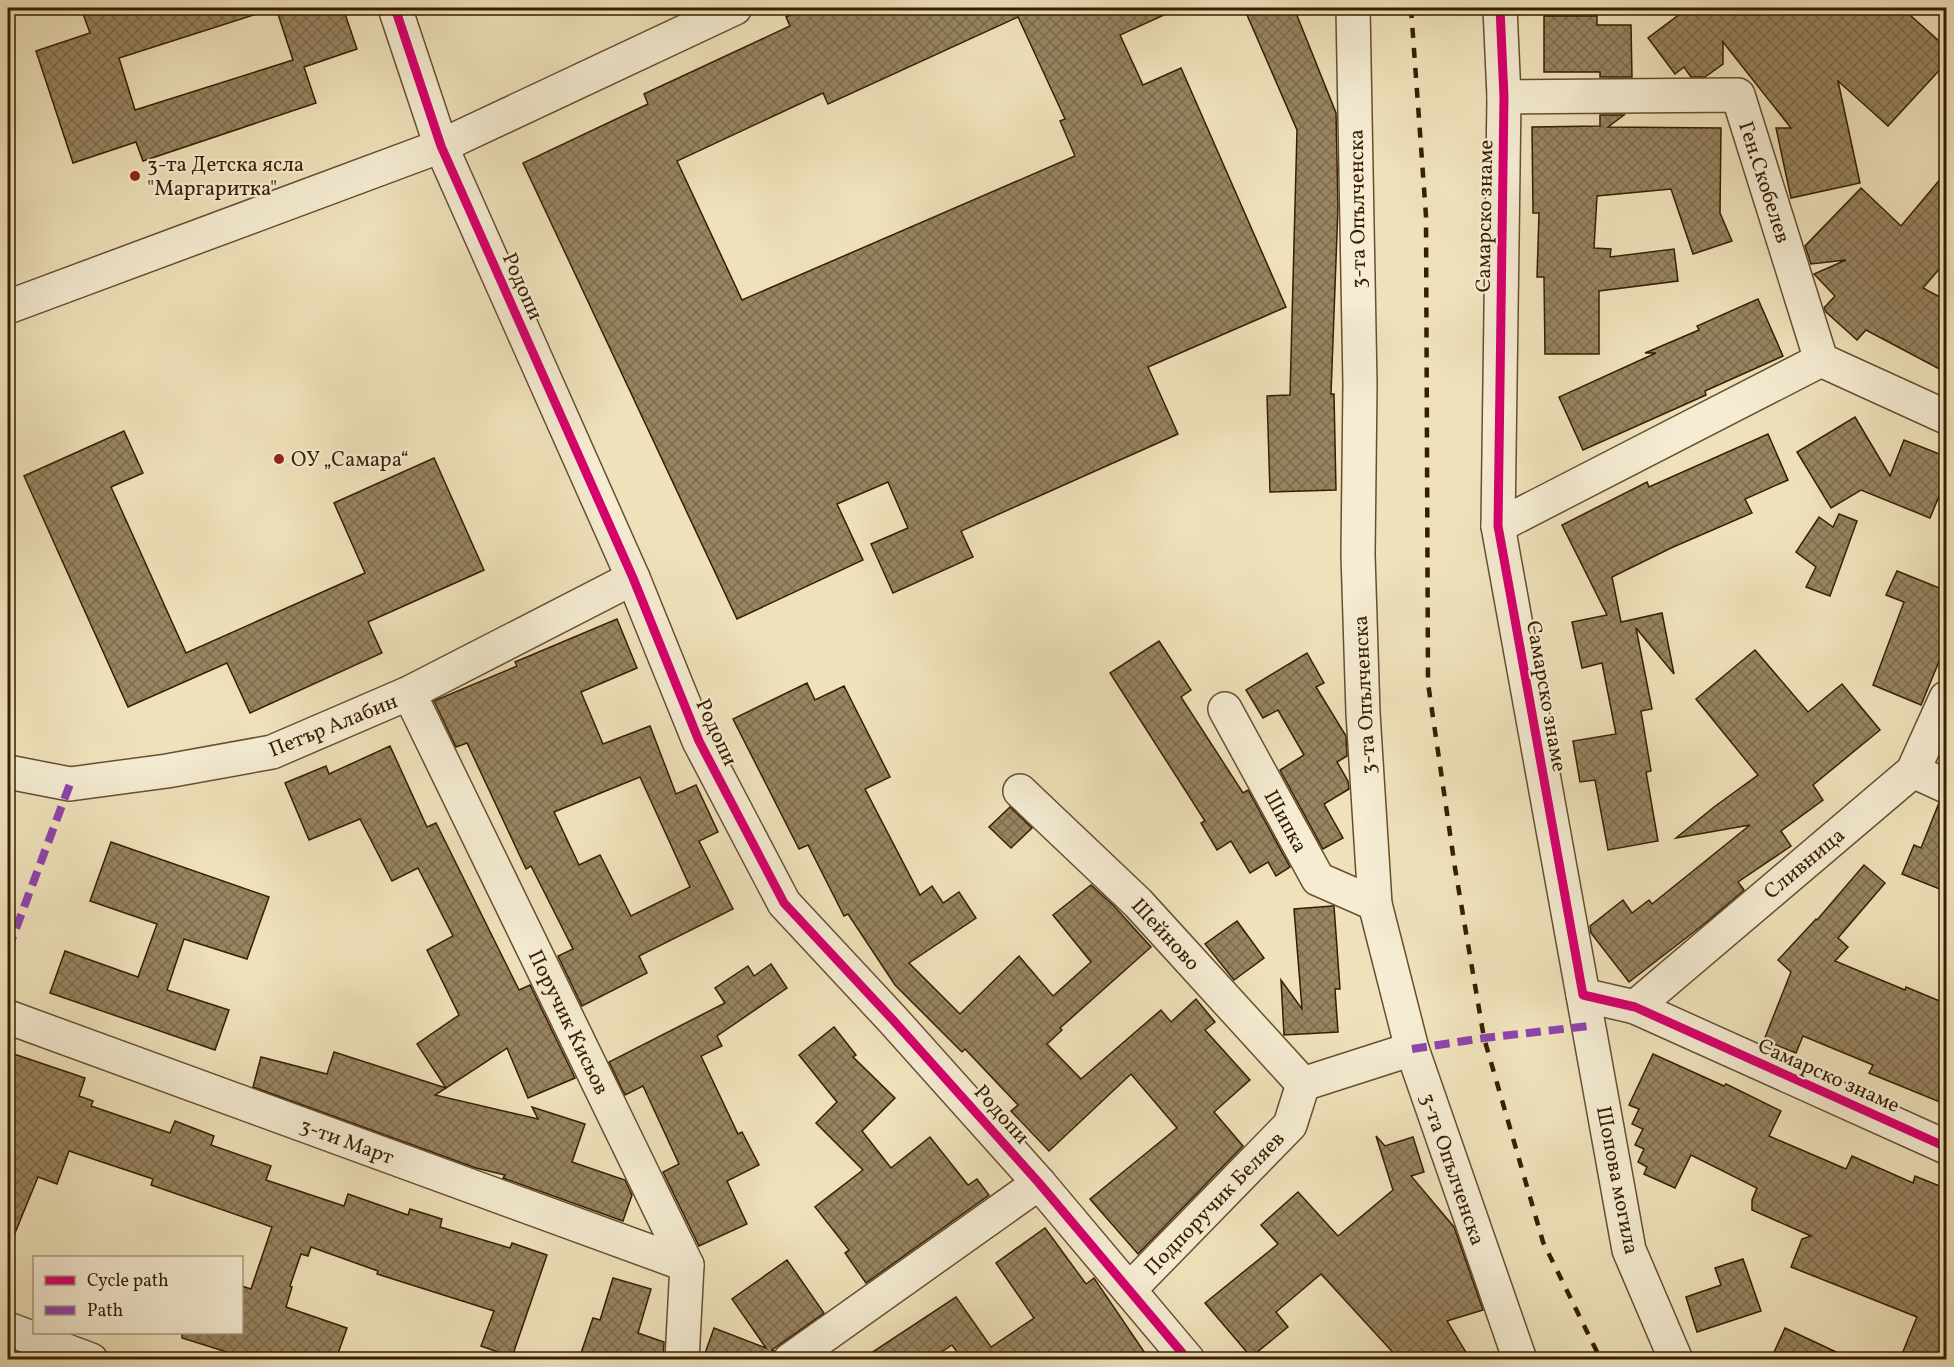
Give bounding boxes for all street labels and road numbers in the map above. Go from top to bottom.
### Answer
street label: Ген.Скобелев [1730,118,1797,247]
street label: 3-та Опълченска [1343,129,1374,289]
street label: Самарско знаме [1470,139,1501,293]
street label: Родопи [494,248,549,325]
street label: 3-та Опълченска [1347,615,1384,775]
street label: Самарско знаме [1518,619,1573,774]
street label: Петър Алабин [265,687,402,765]
street label: Родопи [687,694,744,771]
street label: Шипка [1256,785,1314,858]
street label: Сливница [1758,822,1852,907]
street label: Шейново [1124,892,1206,978]
street label: Поручик Кисьов [520,945,615,1100]
street label: Самарско знаме [1753,1032,1904,1121]
street label: Родопи [966,1079,1036,1151]
street label: 3-та Опълченска [1412,1089,1491,1250]
street label: Шопова могила [1588,1104,1645,1257]
street label: 3-ти Март [295,1112,398,1173]
street label: Подпоручик Беляев [1138,1125,1292,1283]

